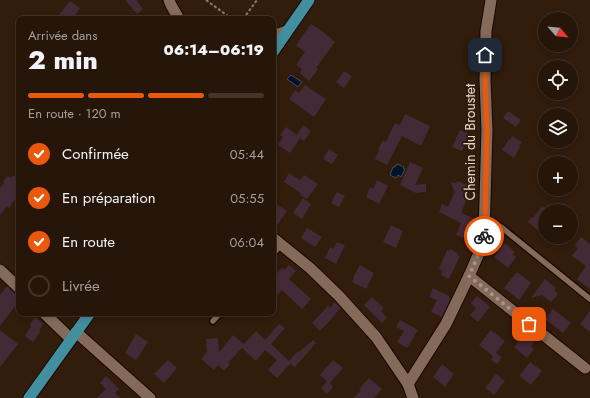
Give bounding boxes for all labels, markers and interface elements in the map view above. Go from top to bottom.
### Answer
north arrow [538,12,578,52]
map controls [538,12,578,244]
text: Arrivée dans [28,26,97,45]
pin [468,38,502,72]
text: 06:14–06:19 [164,39,264,61]
text: 2 min [28,41,98,79]
icon: home [474,44,496,66]
button: locate [538,60,578,100]
street label: Chemin du Broustet [460,83,480,200]
text: En route · 120 m [28,104,121,123]
button: layers [538,108,578,148]
icon: check [28,143,50,165]
text: Confirmée [62,143,129,165]
text: 05:44 [230,145,264,164]
button: + [538,156,578,196]
icon: check [28,187,50,209]
text: En préparation [62,187,156,209]
text: 05:55 [230,189,264,208]
button: − [538,204,578,244]
courier [464,216,504,256]
icon: bike [473,225,495,247]
icon: check [28,231,50,253]
text: En route [62,231,115,253]
text: 06:04 [229,233,264,252]
text: Livrée [62,275,100,297]
pin [512,307,546,341]
icon: bag [518,313,540,335]

